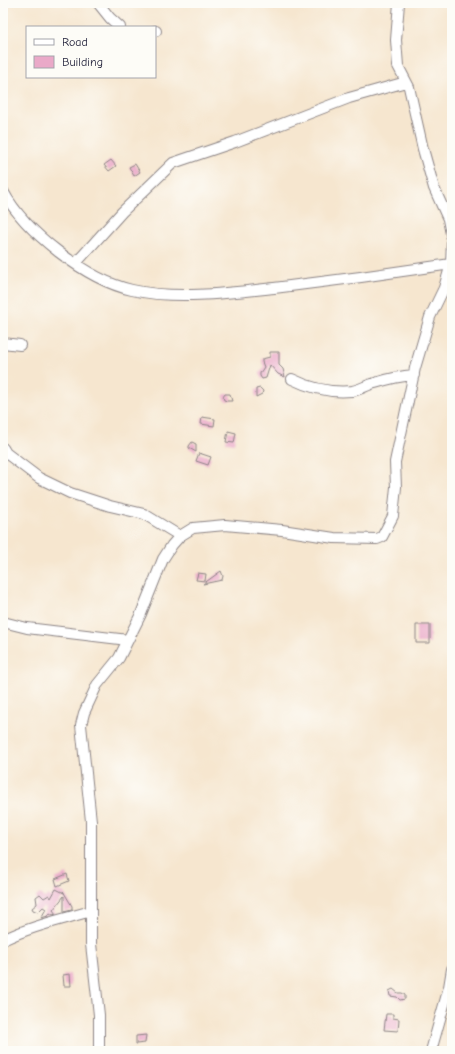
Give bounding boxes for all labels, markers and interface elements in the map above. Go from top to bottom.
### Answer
legend [26,26,156,78]
text: Road [62,35,88,49]
text: Building [62,55,103,69]

